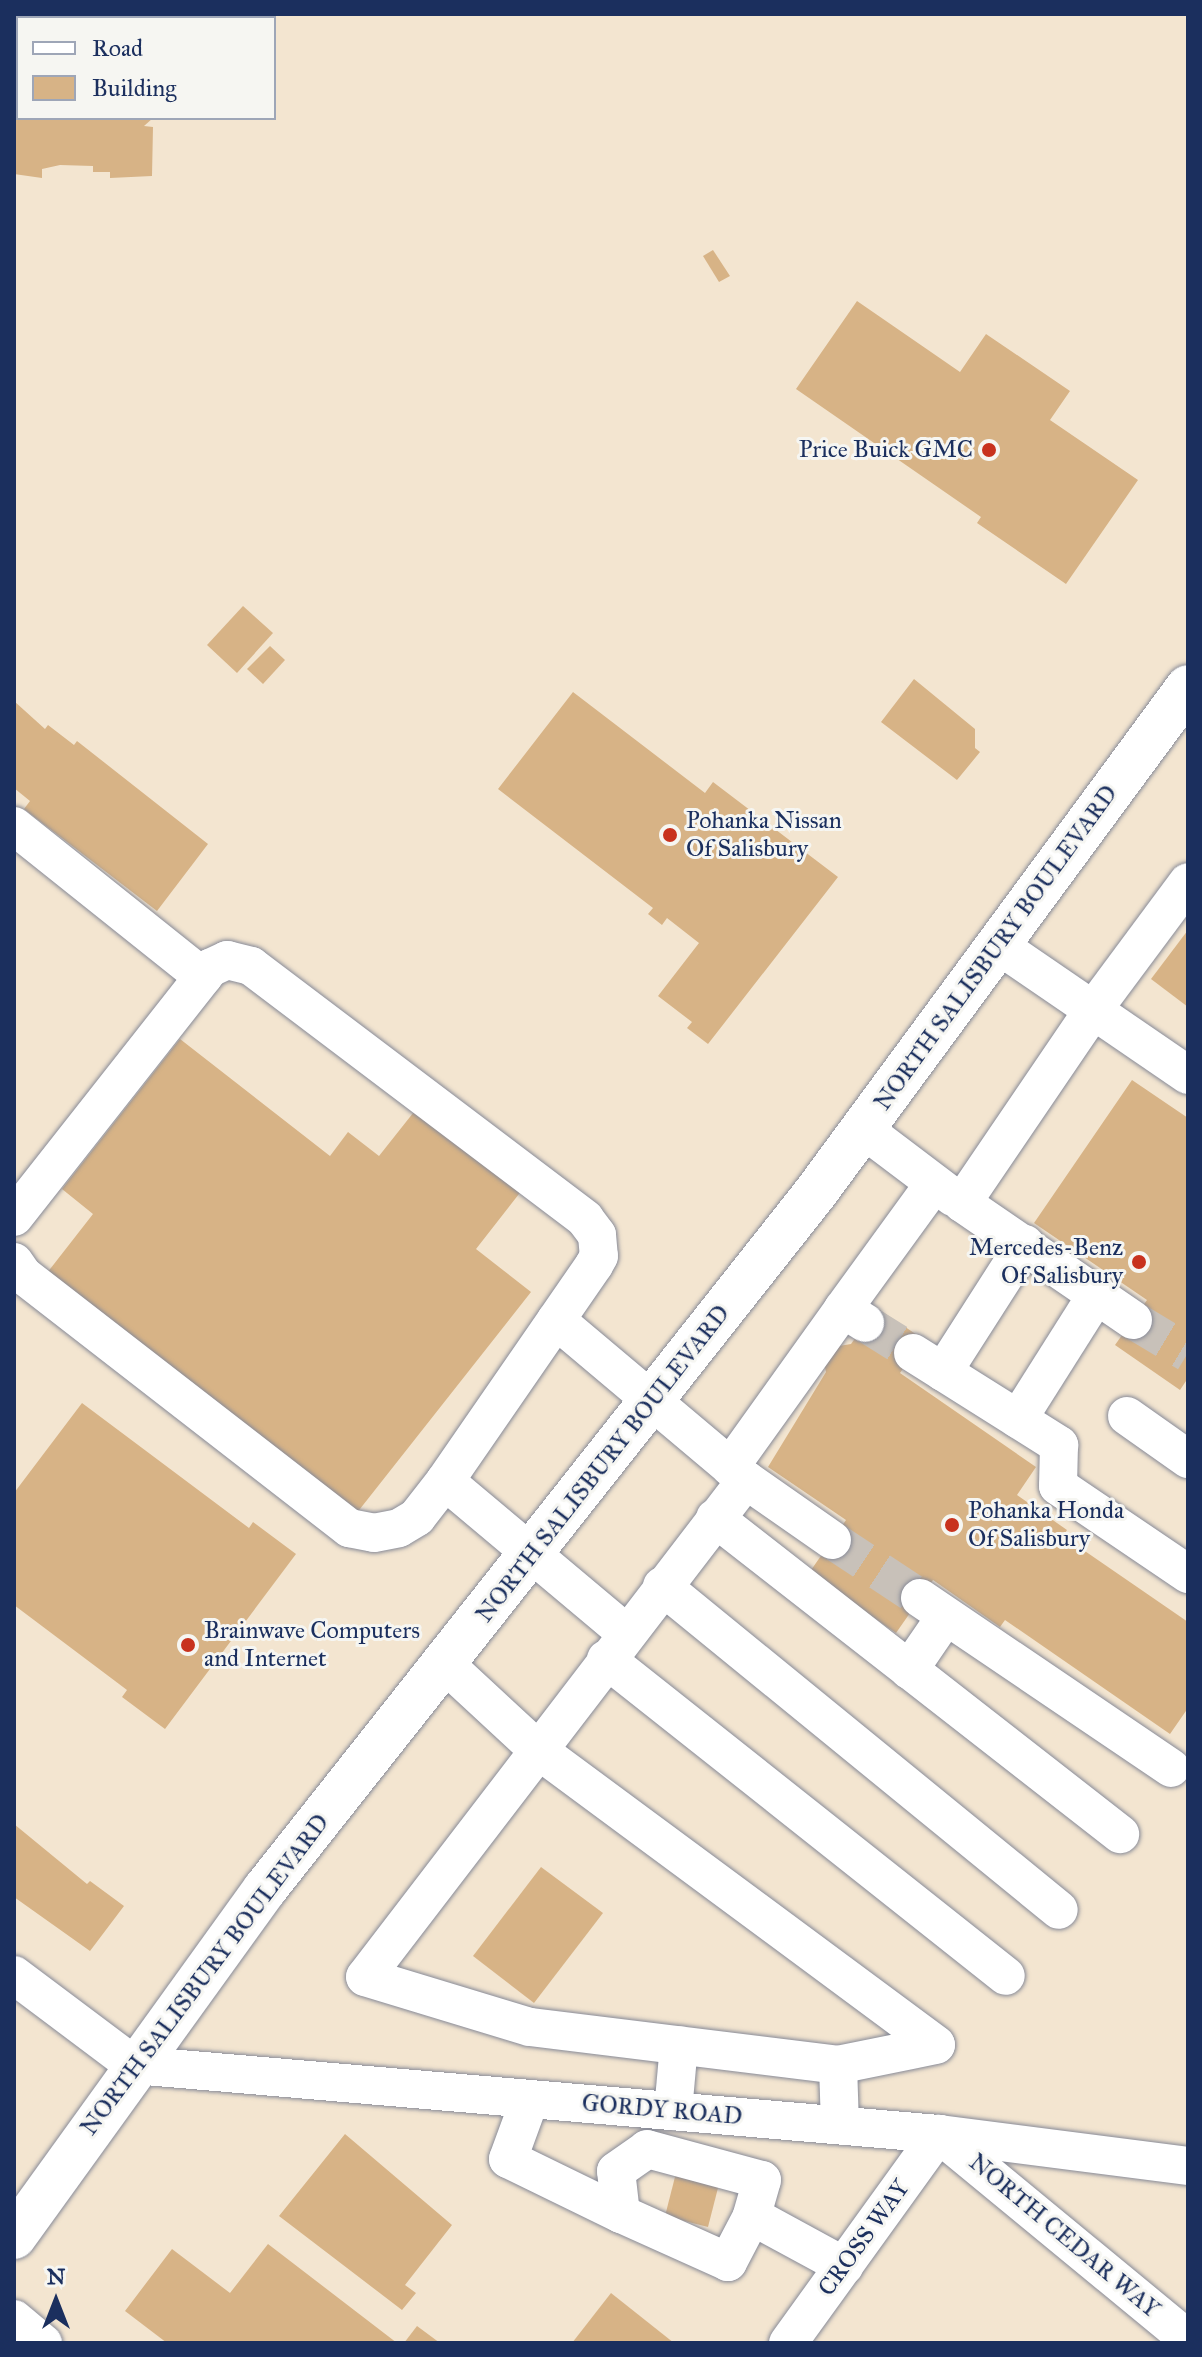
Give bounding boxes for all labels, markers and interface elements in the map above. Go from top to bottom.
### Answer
legend [16,16,276,120]
text: Road [92,33,143,63]
text: Building [92,73,177,103]
place label: Price Buick GMC [799,436,973,464]
marker: Price Buick GMC [980,441,998,459]
street label: NORTH SALISBURY BOULEVARD [868,780,1124,1116]
place label: Pohanka Nissan Of Salisbury [686,807,842,863]
marker: Pohanka Nissan Of Salisbury [661,826,679,844]
place label: Mercedes-Benz Of Salisbury [969,1234,1123,1290]
marker: Mercedes-Benz Of Salisbury [1130,1253,1148,1271]
street label: NORTH SALISBURY BOULEVARD [470,1300,736,1628]
place label: Pohanka Honda Of Salisbury [968,1497,1124,1553]
marker: Pohanka Honda Of Salisbury [943,1516,961,1534]
place label: Brainwave Computers and Internet [204,1617,420,1673]
marker: Brainwave Computers and Internet [179,1636,197,1654]
street label: NORTH SALISBURY BOULEVARD [75,1809,335,2141]
street label: GORDY ROAD [581,2089,743,2131]
street label: NORTH CEDAR WAY [963,2148,1165,2324]
street label: CROSS WAY [812,2174,916,2302]
north arrow [16,2261,96,2341]
text: N [47,2263,65,2290]

